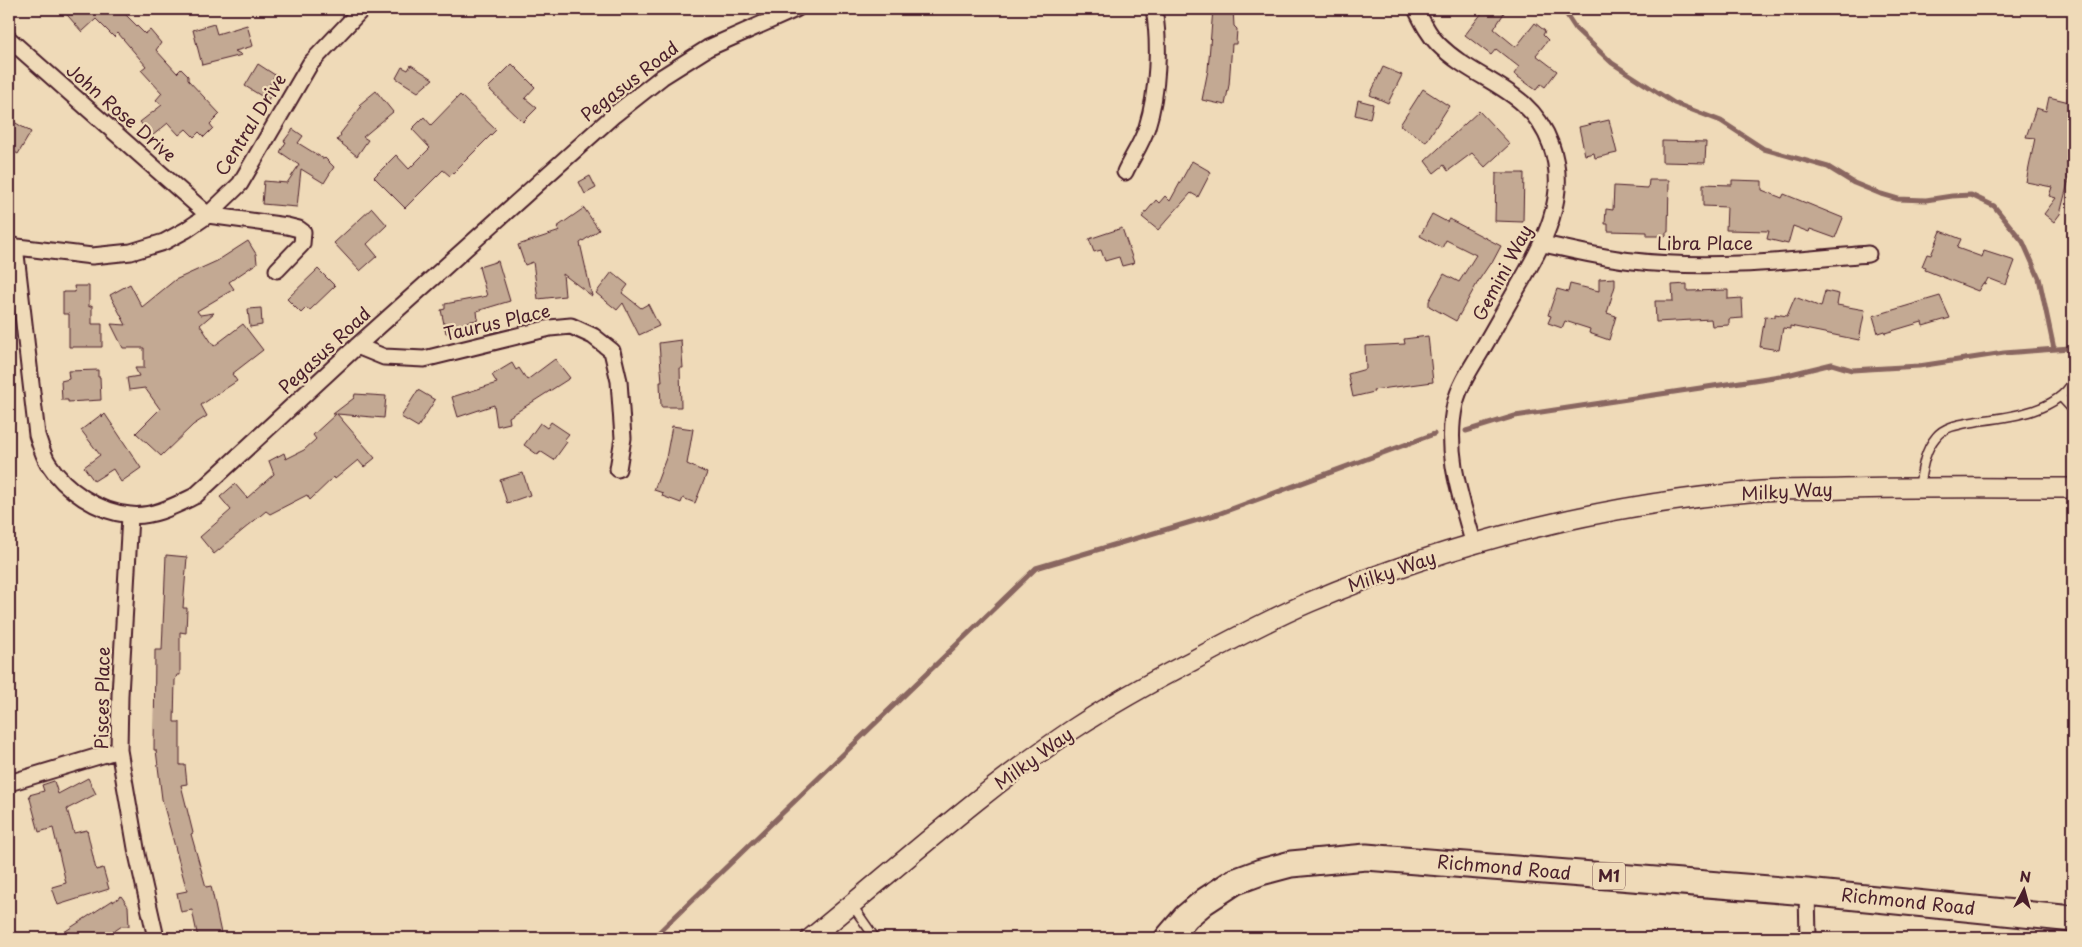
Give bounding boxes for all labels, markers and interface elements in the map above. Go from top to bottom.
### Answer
street label: Pegasus Road [574,34,684,128]
street label: John Rose Drive [61,56,183,167]
street label: Central Drive [208,68,292,181]
street label: Gemini Way [1465,219,1538,325]
street label: Libra Place [1657,229,1753,256]
street label: Taurus Place [441,296,553,347]
street label: Pegasus Road [272,300,376,400]
street label: Milky Way [1740,475,1833,506]
street label: Milky Way [1344,543,1439,598]
street label: Pisces Place [87,646,116,750]
street label: Milky Way [988,720,1078,796]
street label: Richmond Road [1436,847,1572,886]
road number: M1 [1593,862,1625,889]
north arrow [2000,864,2050,914]
text: N [2019,866,2032,888]
street label: Richmond Road [1840,880,1977,921]

